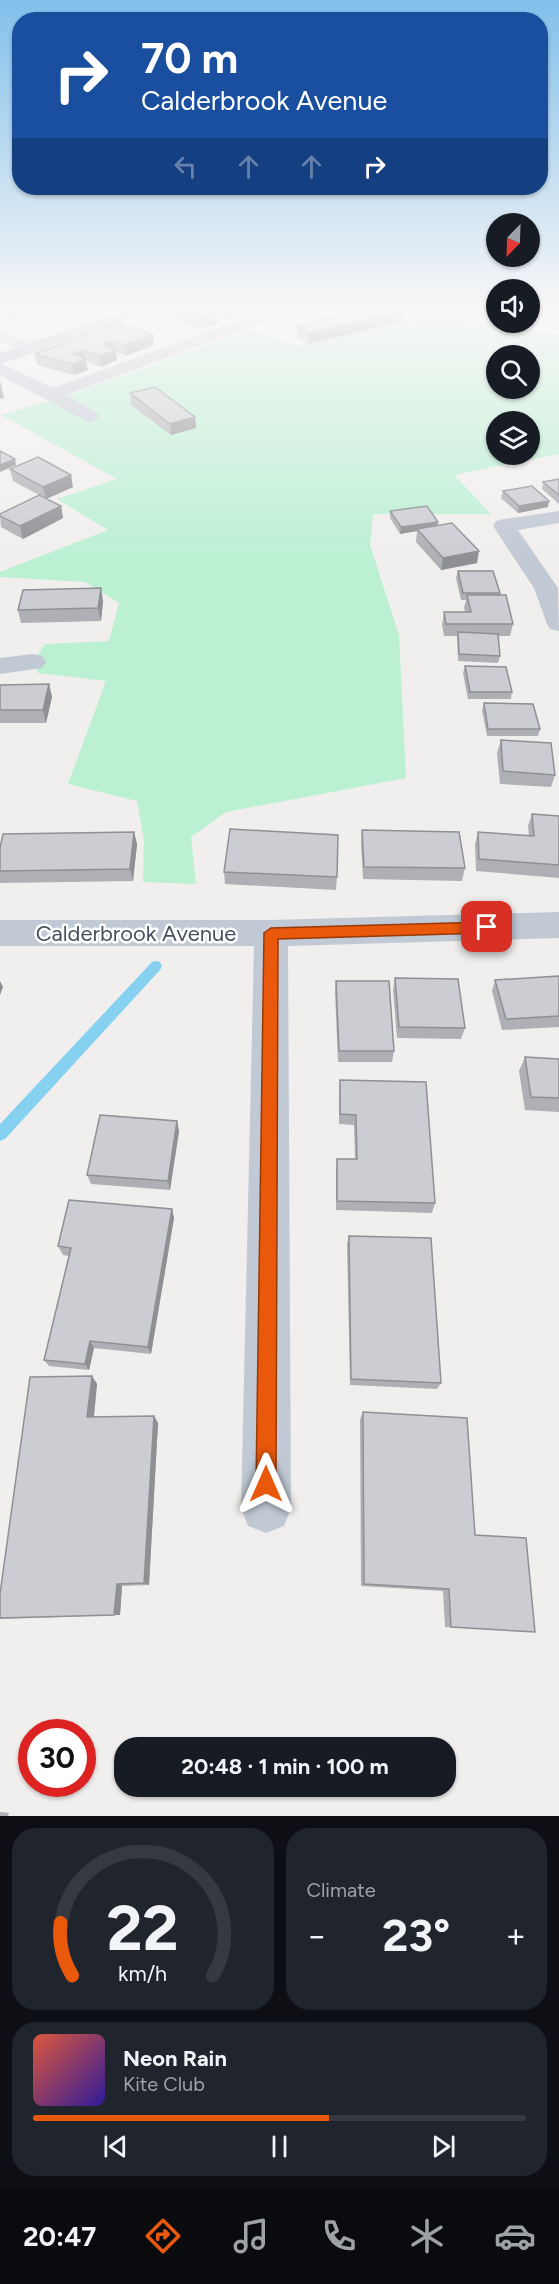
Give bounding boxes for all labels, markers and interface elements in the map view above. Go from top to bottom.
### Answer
text: 70 m [141,33,238,84]
icon: right [42,36,120,114]
text: Calderbrook Avenue [141,84,387,117]
icon: left [169,150,202,183]
icon: ahead [232,150,265,183]
icon: ahead [295,150,328,183]
icon: right [358,150,391,183]
north arrow [486,213,540,267]
map controls [486,213,540,465]
button: sound [486,279,540,333]
button: search [486,345,540,399]
button: layers [486,411,540,465]
pin [461,901,512,952]
icon: arrive [470,910,503,943]
street label: Calderbrook Avenue [36,920,236,947]
position arrow [234,1452,298,1516]
speed limit sign: 30 [18,1719,96,1797]
text: 20:48 · 1 min · 100 m [181,1753,389,1780]
text: Climate [307,1878,376,1902]
text: 22 [107,1891,179,1966]
text: 23° [382,1908,450,1962]
text: − [307,1916,327,1955]
text: + [505,1916,526,1955]
text: km/h [118,1961,167,1986]
text: Neon Rain [123,2045,227,2072]
text: Kite Club [123,2072,205,2096]
icon: previous [99,2130,132,2163]
icon: pause [263,2130,296,2163]
icon: next [427,2130,460,2163]
icon: directions [142,2215,184,2257]
icon: music [230,2215,272,2257]
icon: phone [318,2215,360,2257]
icon: climate [406,2215,448,2257]
icon: car [494,2215,536,2257]
text: 20:47 [23,2220,96,2253]

